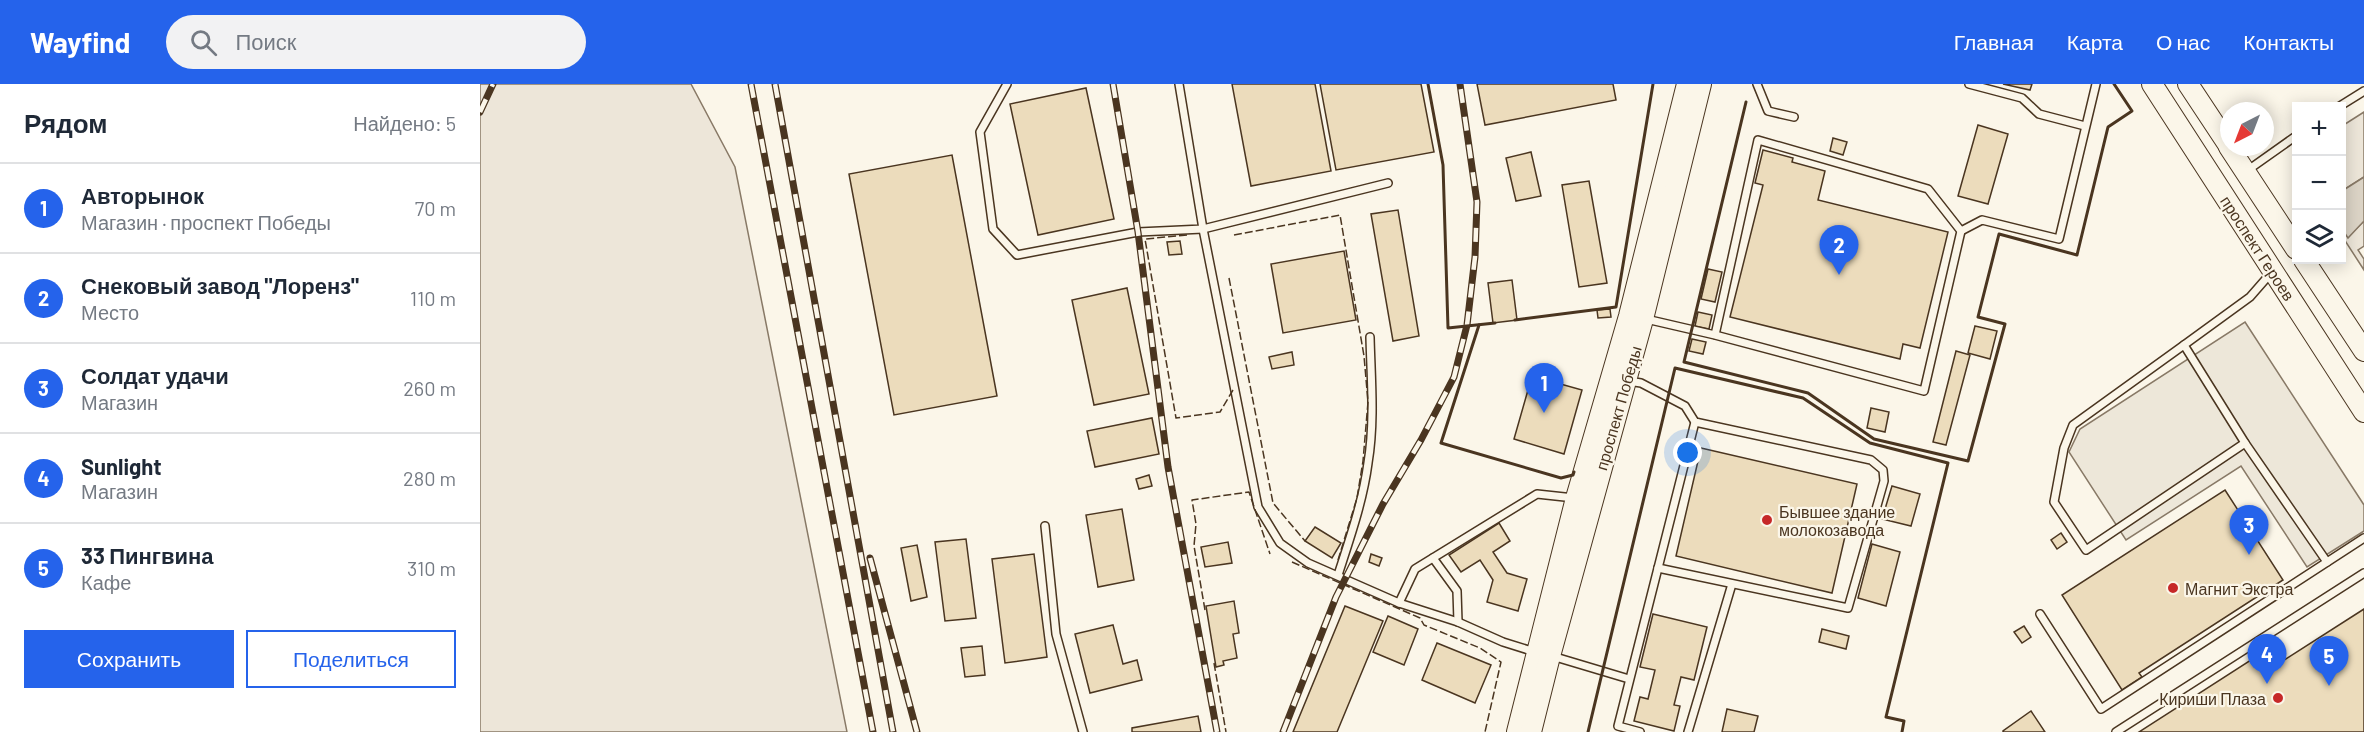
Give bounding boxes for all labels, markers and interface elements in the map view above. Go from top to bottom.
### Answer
search box [166,15,586,69]
text: Wayfind [30,25,130,59]
icon: search [187,26,220,59]
text: Поиск [235,28,296,54]
text: Главная [1954,29,2034,54]
text: Карта [2067,29,2123,54]
text: О нас [2156,29,2210,54]
text: Контакты [2243,29,2334,54]
north arrow [2220,102,2274,156]
map controls [2292,102,2346,264]
button: + [2292,102,2346,156]
text: Рядом [24,107,107,138]
text: Найдено: 5 [353,111,456,135]
button: − [2292,156,2346,210]
text: Авторынок [81,182,204,208]
street label: проспект Героев [2217,192,2299,304]
text: 1 [40,196,47,220]
text: 70 m [415,196,456,220]
text: Магазин · проспект Победы [81,210,331,234]
button: layers [2292,210,2346,264]
pin: 2 [1820,226,1858,275]
text: Снековый завод "Лоренз" [81,272,359,298]
text: 2 [38,286,49,310]
text: 110 m [410,286,456,310]
text: Место [81,300,139,324]
street label: проспект Победы [1591,344,1645,472]
text: Солдат удачи [81,362,229,388]
pin: 1 [1524,364,1564,413]
text: 3 [38,376,49,400]
text: 260 m [403,376,456,400]
text: Магазин [81,390,158,414]
your location [1673,438,1702,467]
text: Sunlight [81,453,162,479]
text: 4 [37,466,50,490]
text: 280 m [403,466,456,490]
text: Магазин [81,479,158,503]
place label: Бывшее здание молокозавода [1779,502,1895,539]
pin: 3 [2230,506,2268,555]
marker: Бывшее здание молокозавода [1760,513,1774,527]
text: 33 Пингвина [81,542,214,568]
text: 5 [38,556,49,580]
text: 310 m [407,556,456,580]
text: Кафе [81,570,131,594]
place label: Магнит Экстра [2185,579,2293,598]
marker: Магнит Экстра [2166,581,2180,595]
button: Сохранить [24,630,234,688]
button: Поделиться [246,630,456,688]
pin: 4 [2248,634,2286,684]
pin: 5 [2310,636,2348,686]
place label: Кириши Плаза [2159,689,2266,708]
marker: Кириши Плаза [2271,691,2285,705]

